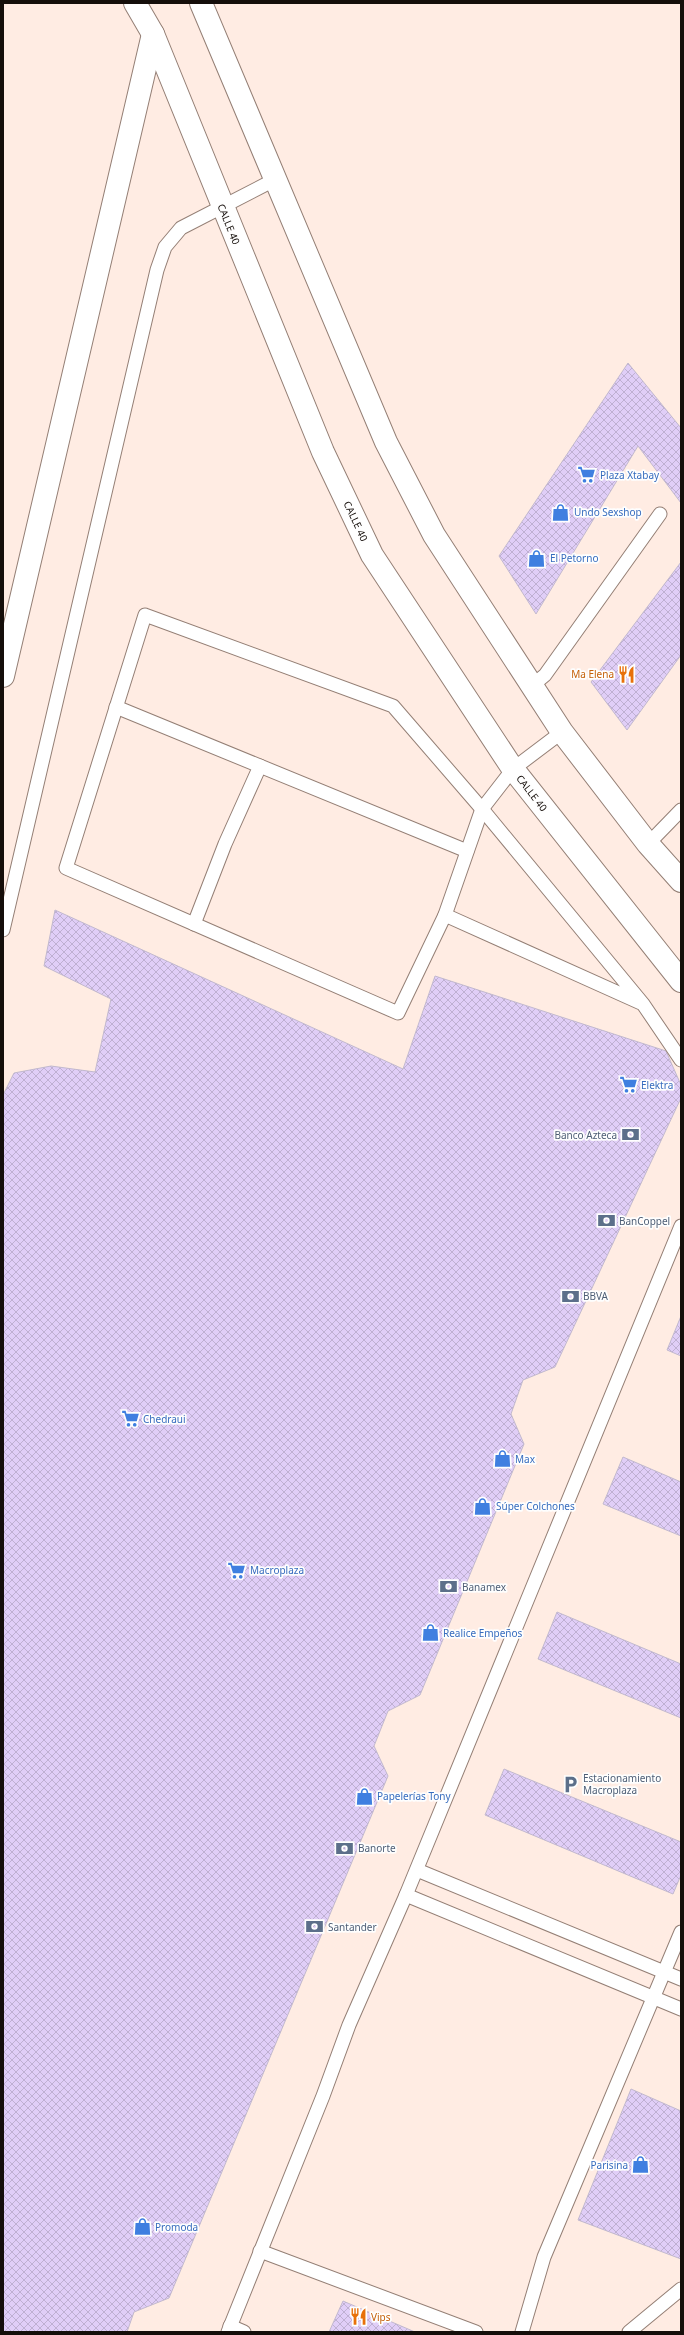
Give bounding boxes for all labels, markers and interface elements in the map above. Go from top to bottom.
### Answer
street label: CALLE 40 [214,202,244,247]
supermarket icon: Plaza Xtabay [577,465,597,485]
place label: Plaza Xtabay [600,468,660,482]
street label: CALLE 40 [341,499,372,544]
shop icon: Undo Sexshop [551,502,571,522]
place label: Undo Sexshop [574,505,642,519]
shop icon: El Petorno [527,548,547,568]
place label: El Petorno [550,551,598,565]
restaurant icon: Ma Elena [617,664,637,684]
place label: Ma Elena [571,667,614,681]
street label: CALLE 40 [513,772,551,814]
supermarket icon: Elektra [618,1075,638,1095]
place label: Elektra [641,1078,673,1092]
bank icon: Banco Azteca [620,1125,640,1145]
place label: Banco Azteca [555,1128,617,1142]
bank icon: BanCoppel [596,1211,616,1231]
place label: BanCoppel [619,1214,670,1228]
bank icon: BBVA [560,1286,580,1306]
place label: BBVA [583,1289,609,1303]
supermarket icon: Chedraui [120,1409,140,1429]
place label: Chedraui [143,1412,186,1426]
shop icon: Max [492,1449,512,1469]
place label: Max [515,1452,536,1466]
shop icon: Súper Colchones [473,1496,493,1516]
place label: Súper Colchones [496,1499,575,1513]
supermarket icon: Macroplaza [227,1560,247,1580]
place label: Macroplaza [250,1563,304,1577]
bank icon: Banamex [439,1577,459,1597]
place label: Banamex [462,1580,507,1594]
shop icon: Realice Empeños [420,1623,440,1643]
place label: Realice Empeños [443,1626,523,1640]
place label: Estacionamiento Macroplaza [583,1771,661,1797]
parking icon: Estacionamiento Macroplaza [560,1774,580,1794]
shop icon: Papelerías Tony [354,1786,374,1806]
place label: Papelerías Tony [377,1789,451,1803]
bank icon: Banorte [335,1838,355,1858]
place label: Banorte [358,1841,396,1855]
bank icon: Santander [305,1917,325,1937]
place label: Santander [328,1920,377,1934]
shop icon: Parisina [631,2155,651,2175]
place label: Parisina [590,2158,628,2172]
shop icon: Promoda [132,2217,152,2237]
place label: Promoda [155,2220,198,2234]
restaurant icon: Vips [348,2307,368,2327]
place label: Vips [371,2310,391,2324]

